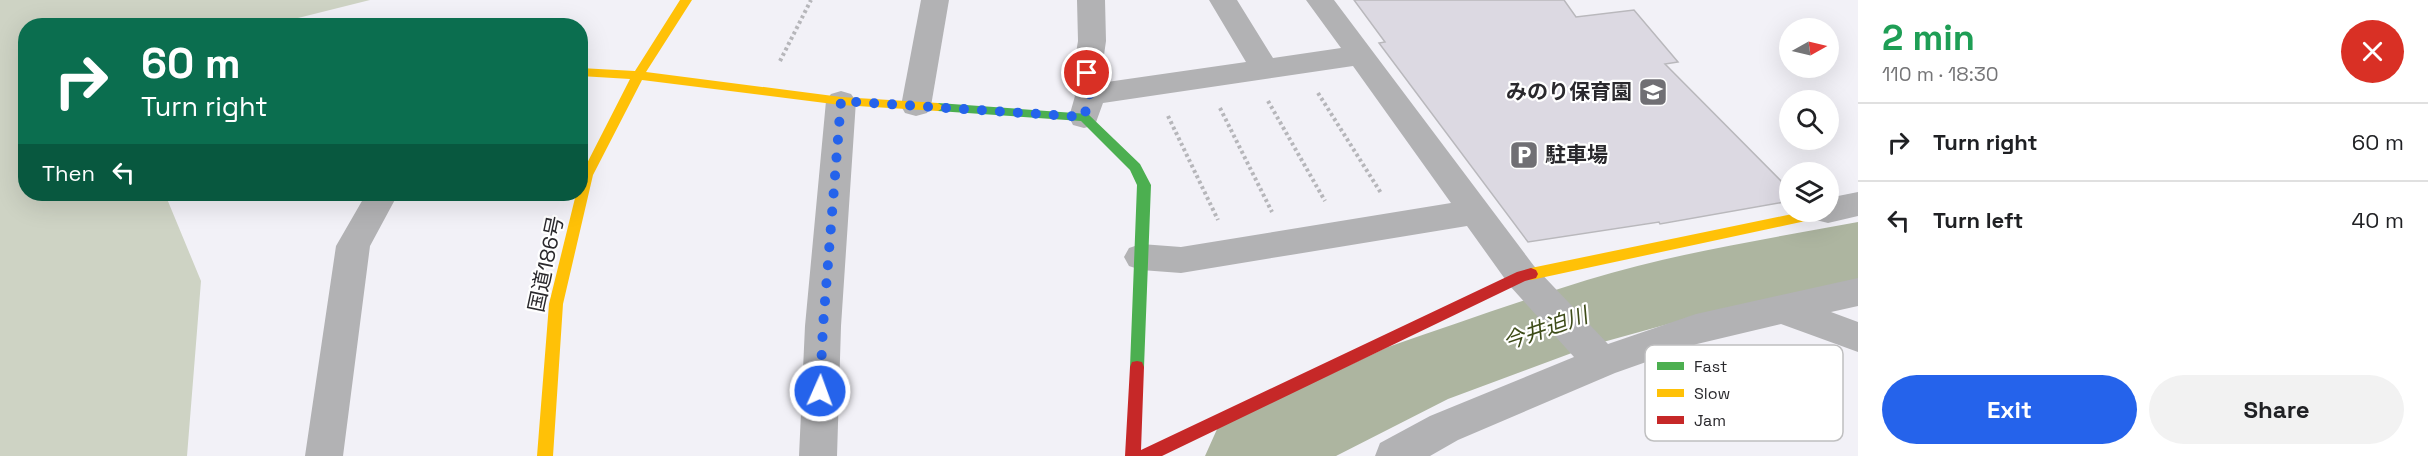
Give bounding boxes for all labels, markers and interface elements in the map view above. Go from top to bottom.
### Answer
text: 2 min [1882,15,1975,61]
north arrow [1779,18,1839,78]
map controls [1779,18,1839,222]
button: close [2341,20,2404,83]
text: 60 m [141,37,241,90]
icon: right [42,42,120,120]
pin [1061,47,1112,98]
icon: arrive [1070,56,1103,89]
text: 110 m · 18:30 [1882,61,1999,87]
school or university icon: みのり保育園 [1637,76,1669,108]
place label: みのり保育園 [1506,78,1632,105]
text: Turn right [141,89,268,124]
button: search [1779,90,1839,150]
icon: right [1882,126,1915,159]
text: Turn right [1933,128,2038,156]
text: 60 m [2352,128,2404,156]
parking icon: 駐車場 [1508,139,1540,171]
place label: 駐車場 [1545,141,1608,168]
icon: left [107,156,140,189]
text: Then [42,159,95,187]
button: layers [1779,162,1839,222]
icon: left [1882,204,1915,237]
text: Turn left [1933,206,2023,234]
text: 40 m [2352,206,2404,234]
street label: 国道186号 [522,213,569,314]
water label: 今井迫川 [1499,300,1593,356]
legend [1645,345,1843,441]
text: Fast [1694,356,1727,377]
position arrow [788,359,852,423]
button: Exit [1882,375,2137,444]
button: Share [2149,375,2404,444]
text: Slow [1694,383,1730,404]
text: Jam [1694,410,1726,431]

